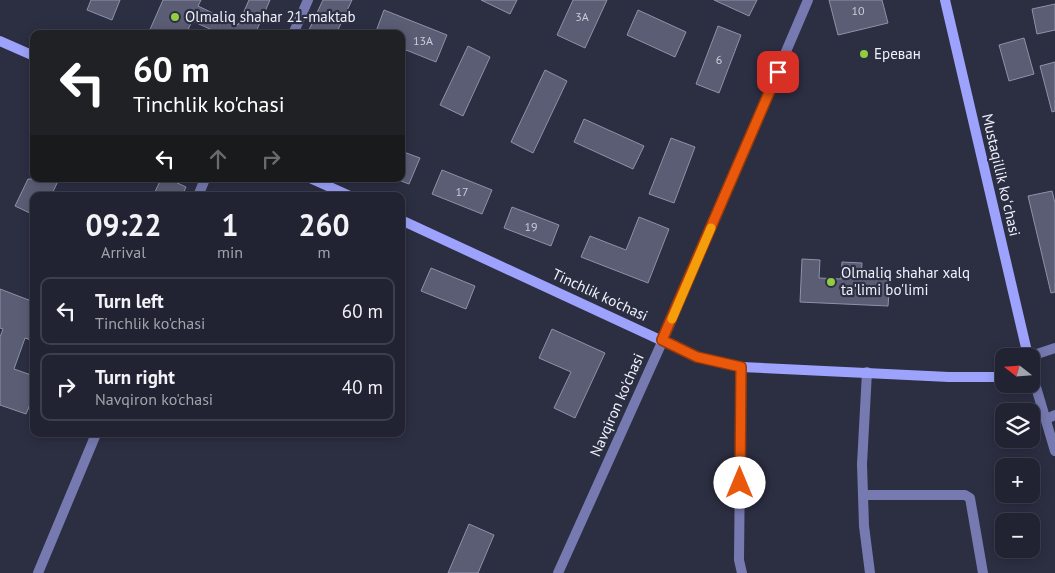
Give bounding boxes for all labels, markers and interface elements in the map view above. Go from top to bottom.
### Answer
house number: 10 [851,3,865,18]
place label: Olmaliq shahar 21-maktab [185,7,356,26]
house number: 3А [575,9,589,24]
marker: Olmaliq shahar 21-maktab [169,11,181,23]
house number: 13А [413,33,433,48]
place label: Ереван [874,44,921,63]
text: 60 m [133,46,210,92]
marker: Ереван [858,48,870,60]
icon: left [50,50,115,115]
pin [757,51,799,93]
house number: 6 [716,52,722,67]
icon: arrive [764,58,792,86]
text: Tinchlik ko'chasi [133,90,285,118]
street label: Mustaqillik koʻchasi [978,112,1025,238]
icon: left [151,145,179,173]
icon: ahead [204,145,232,173]
icon: right [257,145,285,173]
house number: 17 [455,184,469,199]
text: 09:22 [85,205,162,244]
text: 1 [222,205,239,244]
text: 260 [298,205,350,244]
house number: 19 [524,219,538,234]
text: Arrival [101,242,146,262]
text: min [217,242,243,262]
text: m [318,242,331,262]
place label: Olmaliq shahar xalq ta'limi bo'limi [841,263,970,299]
street label: Tinchlik ko'chasi [549,264,651,325]
marker: Olmaliq shahar xalq ta'limi bo'limi [825,276,837,288]
text: Turn left [95,289,164,313]
icon: left [52,297,80,325]
text: 60 m [342,299,383,323]
text: Tinchlik ko'chasi [95,313,205,333]
north arrow [995,348,1040,392]
map controls [995,348,1040,558]
street label: Navqiron ko'chasi [585,350,648,459]
text: Turn right [95,365,175,389]
icon: right [52,373,80,401]
text: 40 m [342,375,383,399]
text: Navqiron ko'chasi [95,389,213,409]
button: layers [995,403,1040,448]
position arrow [713,456,765,508]
button: + [995,458,1040,503]
button: − [995,513,1040,558]

